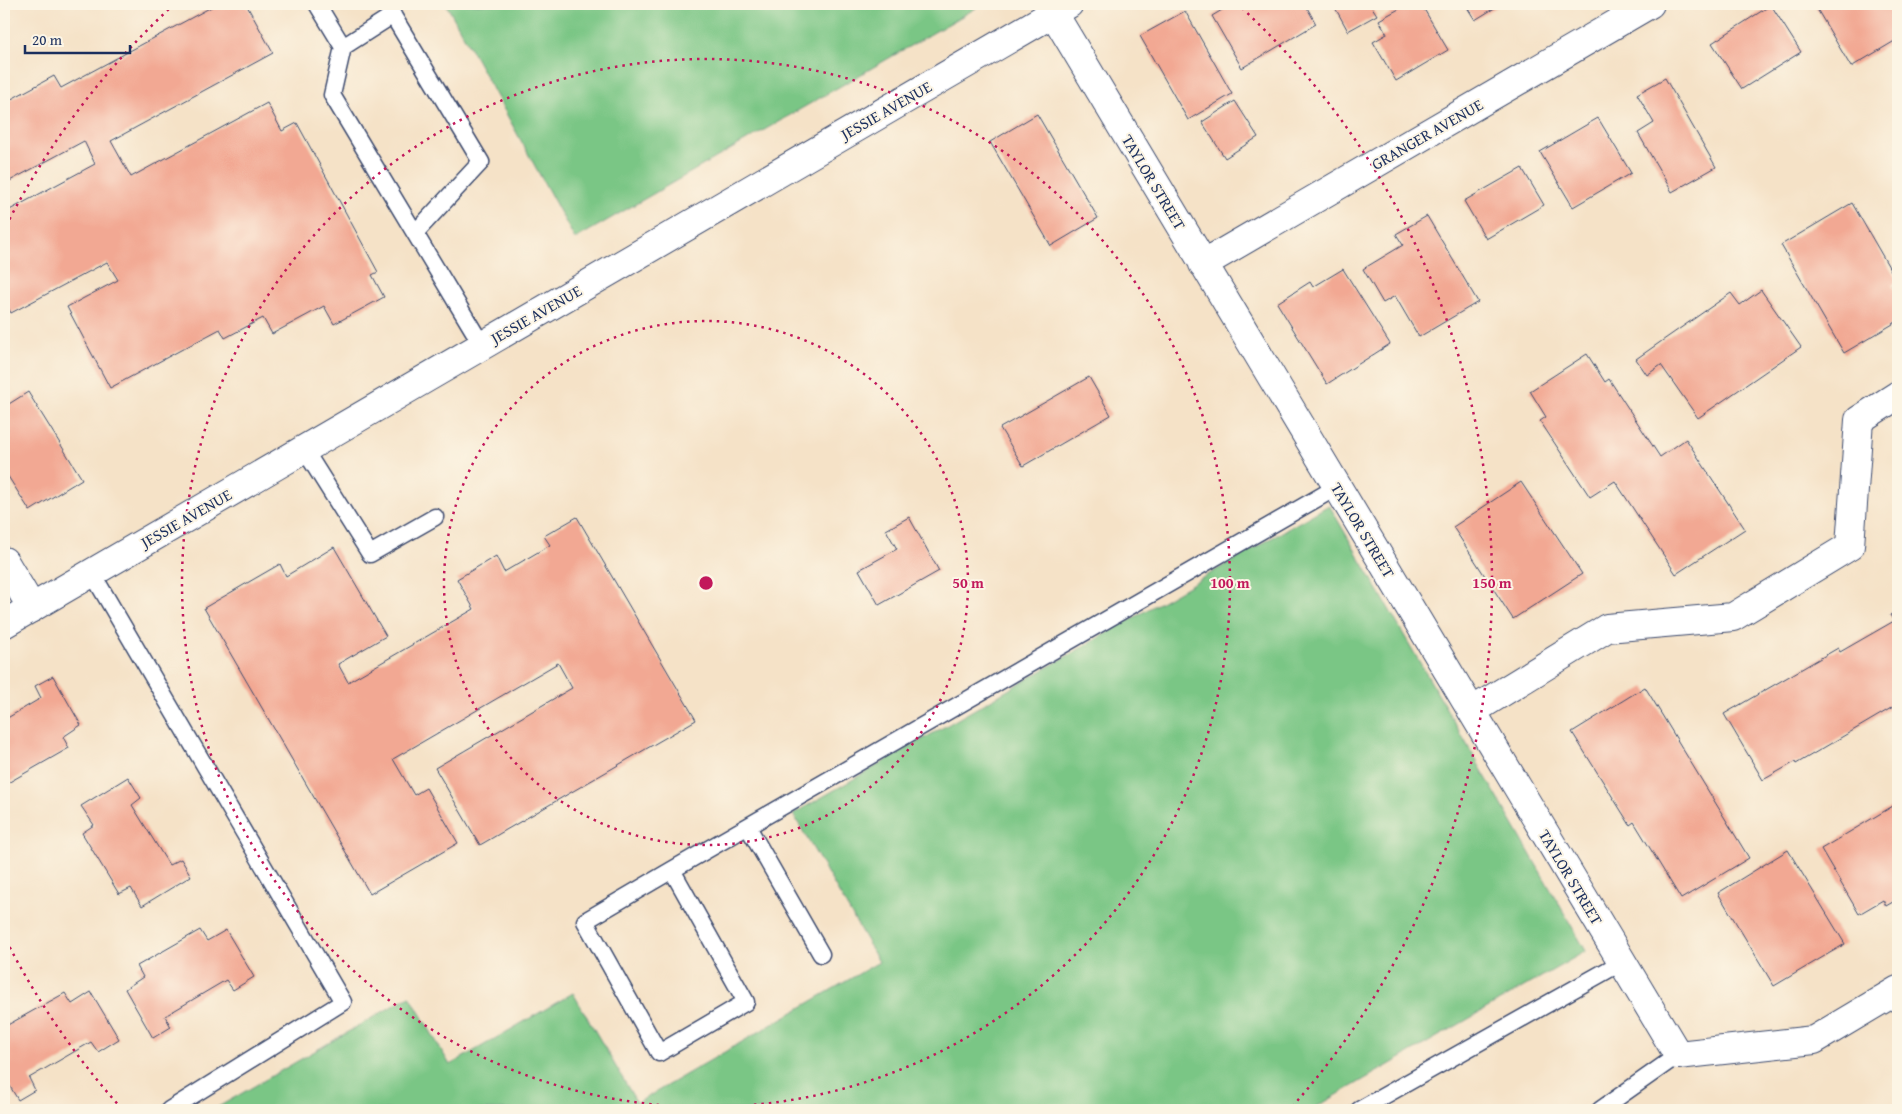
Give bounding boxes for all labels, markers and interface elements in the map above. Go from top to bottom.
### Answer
scale bar [25,22,130,54]
text: 20 m [32,29,63,50]
street label: JESSIE AVENUE [834,74,936,147]
street label: GRANGER AVENUE [1367,92,1487,176]
street label: TAYLOR STREET [1116,130,1192,234]
street label: JESSIE AVENUE [484,278,586,351]
street label: TAYLOR STREET [1325,478,1401,582]
street label: JESSIE AVENUE [134,482,236,555]
text: 50 m [952,572,984,593]
text: 100 m [1210,572,1250,593]
text: 150 m [1472,572,1512,593]
centre of rings [697,574,715,592]
street label: TAYLOR STREET [1533,825,1609,929]

